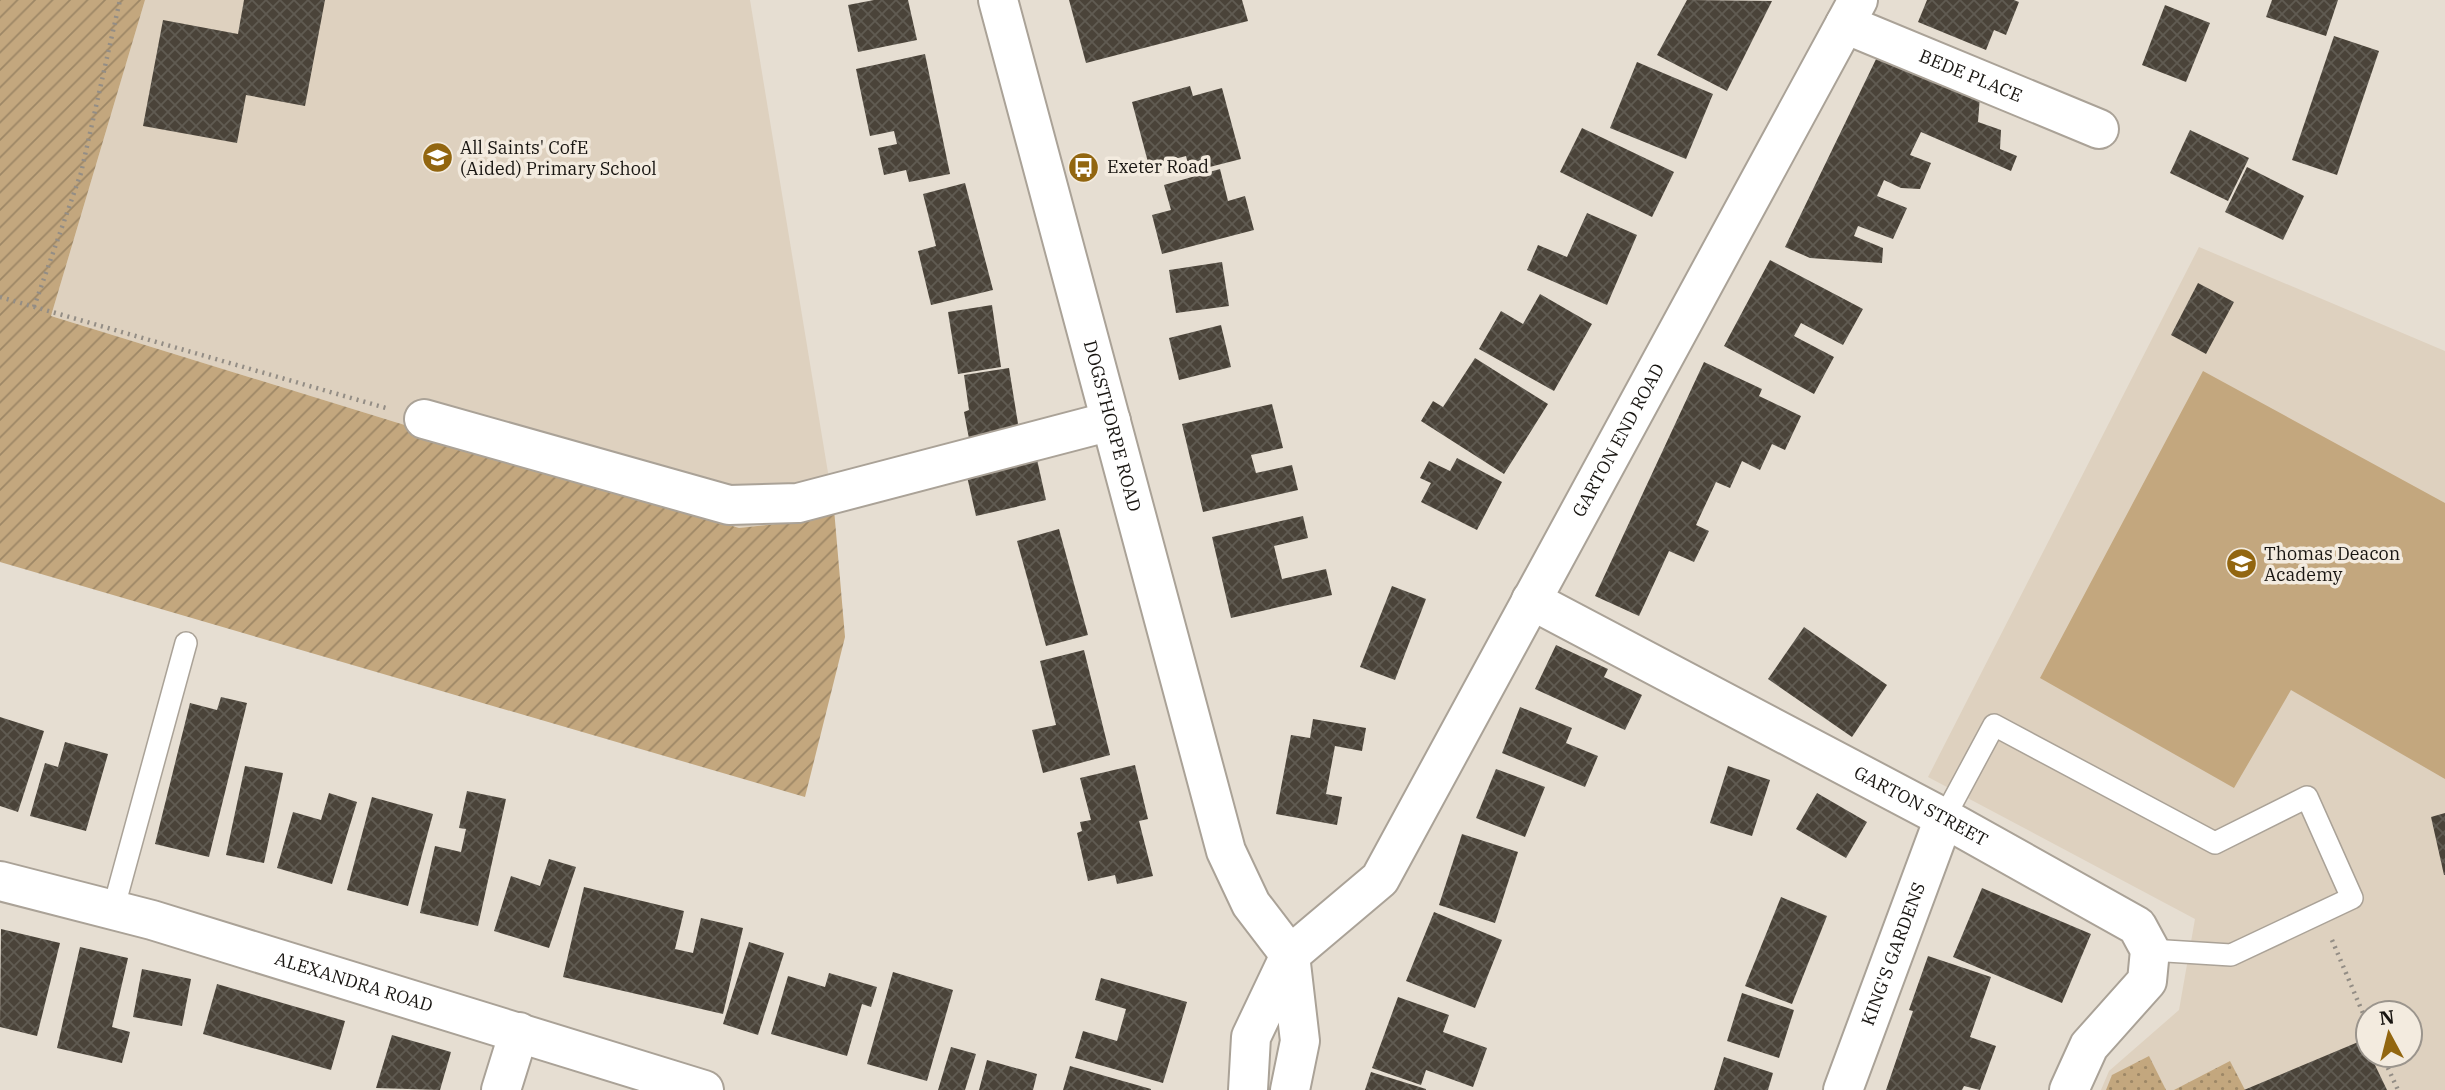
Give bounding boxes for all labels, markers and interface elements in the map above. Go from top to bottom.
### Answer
street label: BEDE PLACE [1916,44,2026,107]
place label: All Saints' CofE (Aided) Primary School [460,136,657,180]
school or university icon: All Saints' CofE (Aided) Primary School [420,141,454,175]
bus stop icon: Exeter Road [1067,150,1101,184]
place label: Exeter Road [1107,155,1209,178]
street label: DOGSTHORPE ROAD [1079,338,1147,514]
street label: GARTON END ROAD [1567,359,1669,521]
place label: Thomas Deacon Academy [2264,542,2400,586]
school or university icon: Thomas Deacon Academy [2224,547,2258,581]
street label: GARTON STREET [1850,761,1992,851]
street label: KING'S GARDENS [1856,879,1930,1029]
street label: ALEXANDRA ROAD [272,946,436,1017]
north arrow [2354,999,2424,1069]
text: N [2378,1004,2396,1030]

